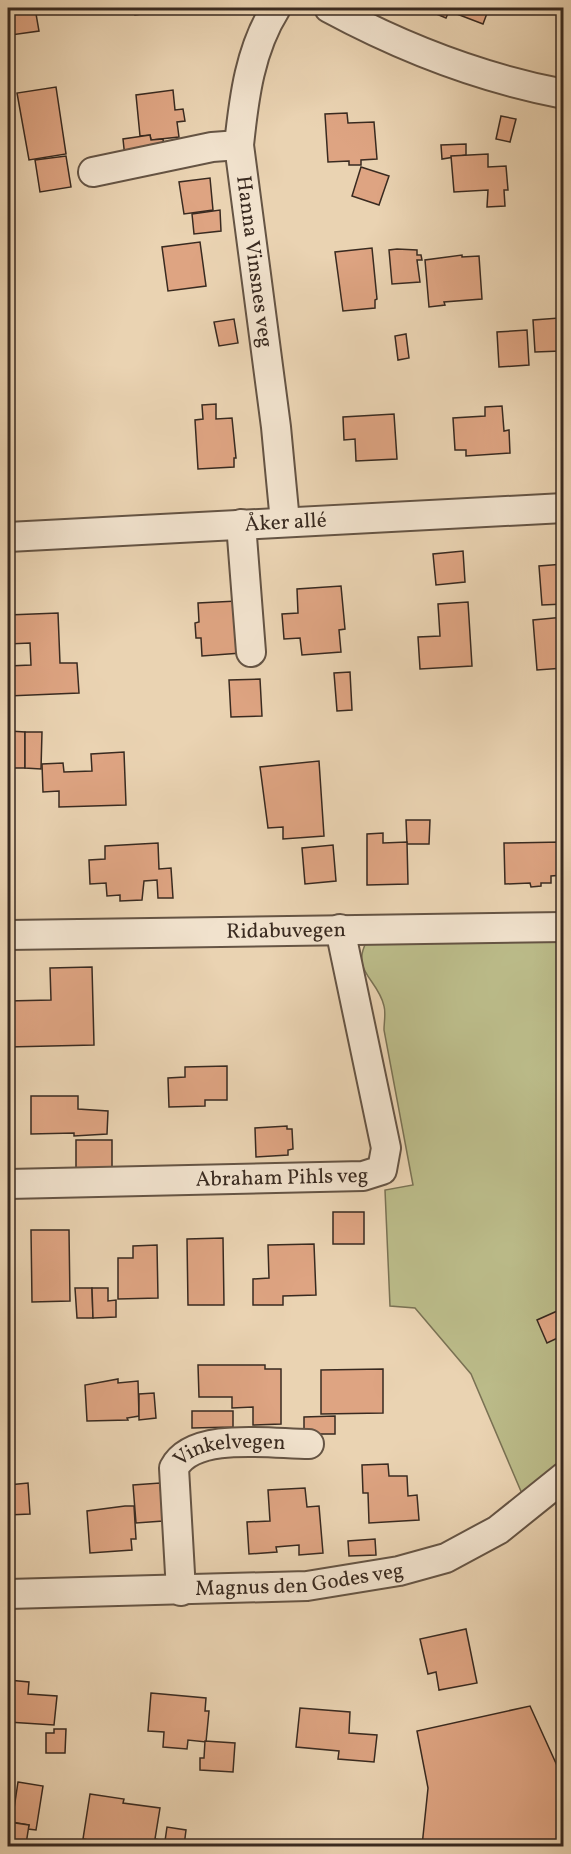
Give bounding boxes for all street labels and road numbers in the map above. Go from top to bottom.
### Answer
street label: Hanna Vinsnes veg [229,174,280,350]
street label: Åker allé [244,506,327,539]
street label: Ridabuvegen [226,916,346,946]
street label: Abraham Pihls veg [195,1161,369,1194]
street label: Vinkelvegen [167,1427,286,1473]
street label: Magnus den Godes veg [195,1556,406,1603]

